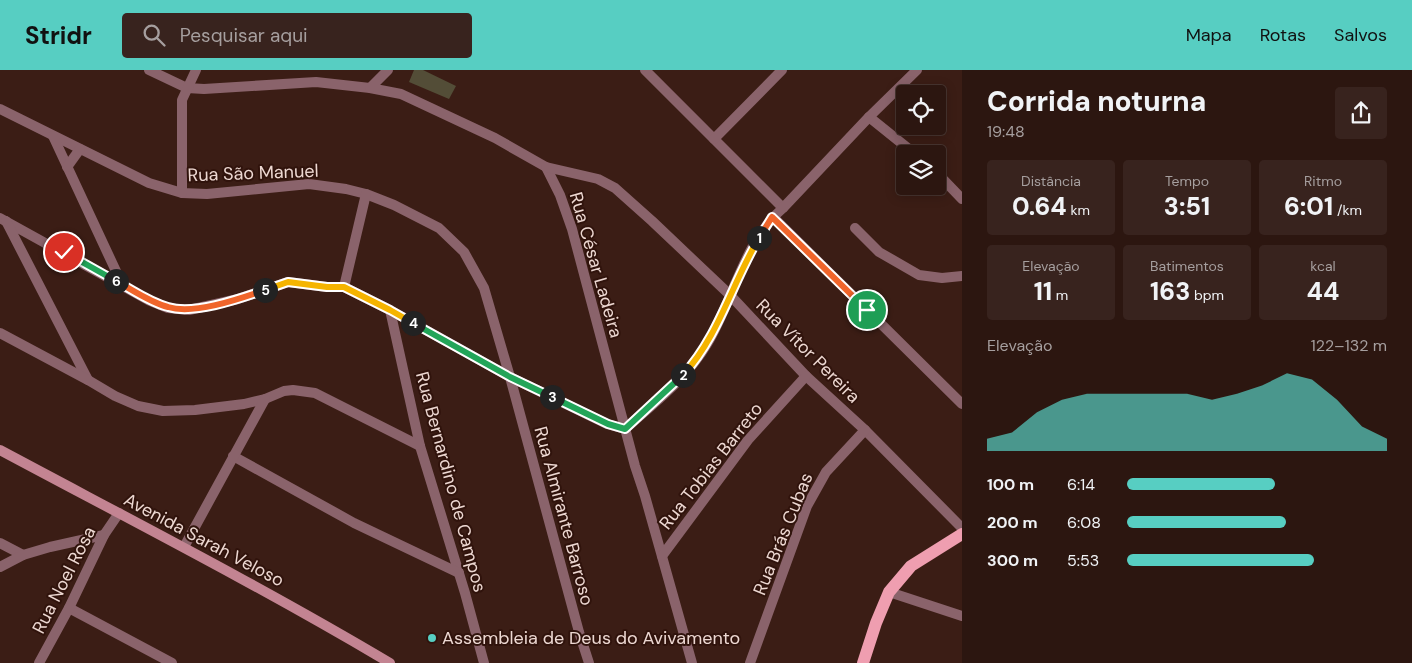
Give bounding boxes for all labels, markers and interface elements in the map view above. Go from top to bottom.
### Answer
search box [122,13,472,58]
text: Stridr [25,20,92,51]
icon: search [140,21,168,49]
text: Pesquisar aqui [180,23,308,48]
text: Mapa [1186,23,1232,47]
text: Rotas [1260,23,1306,47]
text: Salvos [1334,23,1387,47]
text: Corrida noturna [987,83,1206,120]
map controls [896,85,946,195]
button: locate [896,85,946,135]
button: share [1335,87,1387,139]
text: 19:48 [987,121,1025,142]
button: layers [896,145,946,195]
street label: Rua São Manuel [187,159,319,187]
text: Distância [1021,172,1081,190]
text: Tempo [1165,172,1209,190]
text: Ritmo [1304,172,1342,190]
street label: Rua César Ladeira [564,189,628,341]
text: 0.64 [1012,190,1067,223]
text: 3:51 [1164,190,1210,223]
text: 6:01 [1284,190,1333,223]
text: km [1067,201,1090,219]
text: /km [1333,201,1362,219]
pin: 1 [746,226,772,250]
text: 1 [757,229,762,247]
pin [43,231,85,273]
icon: check [50,238,78,266]
text: Elevação [1022,257,1080,275]
text: Batimentos [1150,257,1224,275]
text: kcal [1310,257,1336,275]
pin: 6 [104,268,128,294]
text: 6 [112,272,121,290]
text: 11 [1034,275,1052,308]
text: 163 [1150,275,1190,308]
text: 44 [1307,275,1339,308]
pin: 5 [252,278,278,302]
text: 5 [261,281,270,299]
text: m [1052,286,1068,304]
text: bpm [1190,286,1224,304]
pin [846,289,888,331]
street label: Rua Vítor Pereira [751,294,865,408]
icon: arrive [853,296,881,324]
pin: 4 [400,310,426,336]
text: 4 [409,314,418,332]
text: Elevação [987,335,1052,356]
text: 122–132 m [1311,335,1387,356]
pin: 2 [670,362,696,388]
text: 2 [679,366,688,384]
street label: Rua Bernardino de Campos [410,369,492,595]
pin: 3 [540,384,564,410]
text: 3 [548,388,557,406]
street label: Rua Tobias Barreto [654,398,768,534]
street label: Rua Almirante Barroso [529,424,599,608]
street label: Rua Brás Cubas [748,469,818,599]
text: 100 m [987,474,1034,495]
text: 6:14 [1067,474,1095,495]
street label: Avenida Sarah Veloso [120,488,288,592]
text: 200 m [987,512,1038,533]
text: 6:08 [1067,512,1101,533]
street label: Rua Noel Rosa [27,522,101,638]
text: 300 m [987,550,1038,571]
text: 5:53 [1067,550,1099,571]
place label: Assembleia de Deus do Avivamento [442,626,740,650]
marker: Assembleia de Deus do Avivamento [426,632,438,644]

